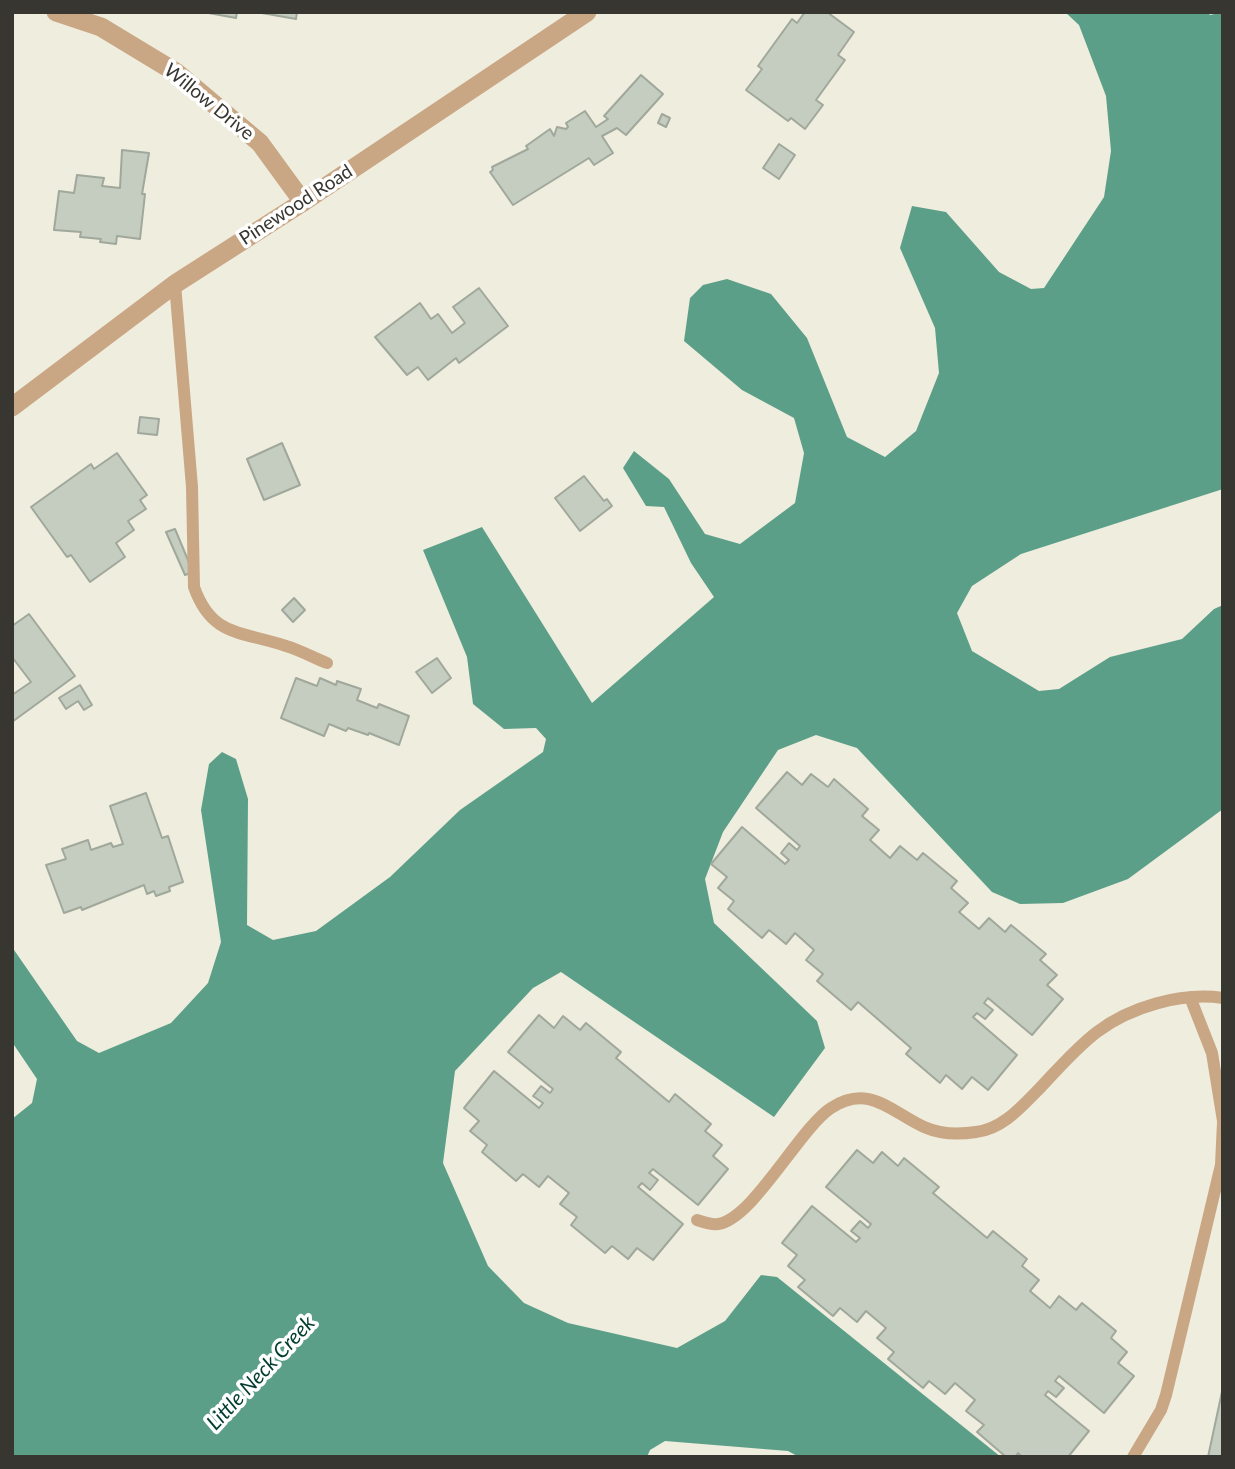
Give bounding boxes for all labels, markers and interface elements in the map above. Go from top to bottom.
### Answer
street label: Willow Drive [160,59,258,145]
street label: Pinewood Road [235,160,357,250]
water label: Little Neck Creek [202,1311,320,1435]

